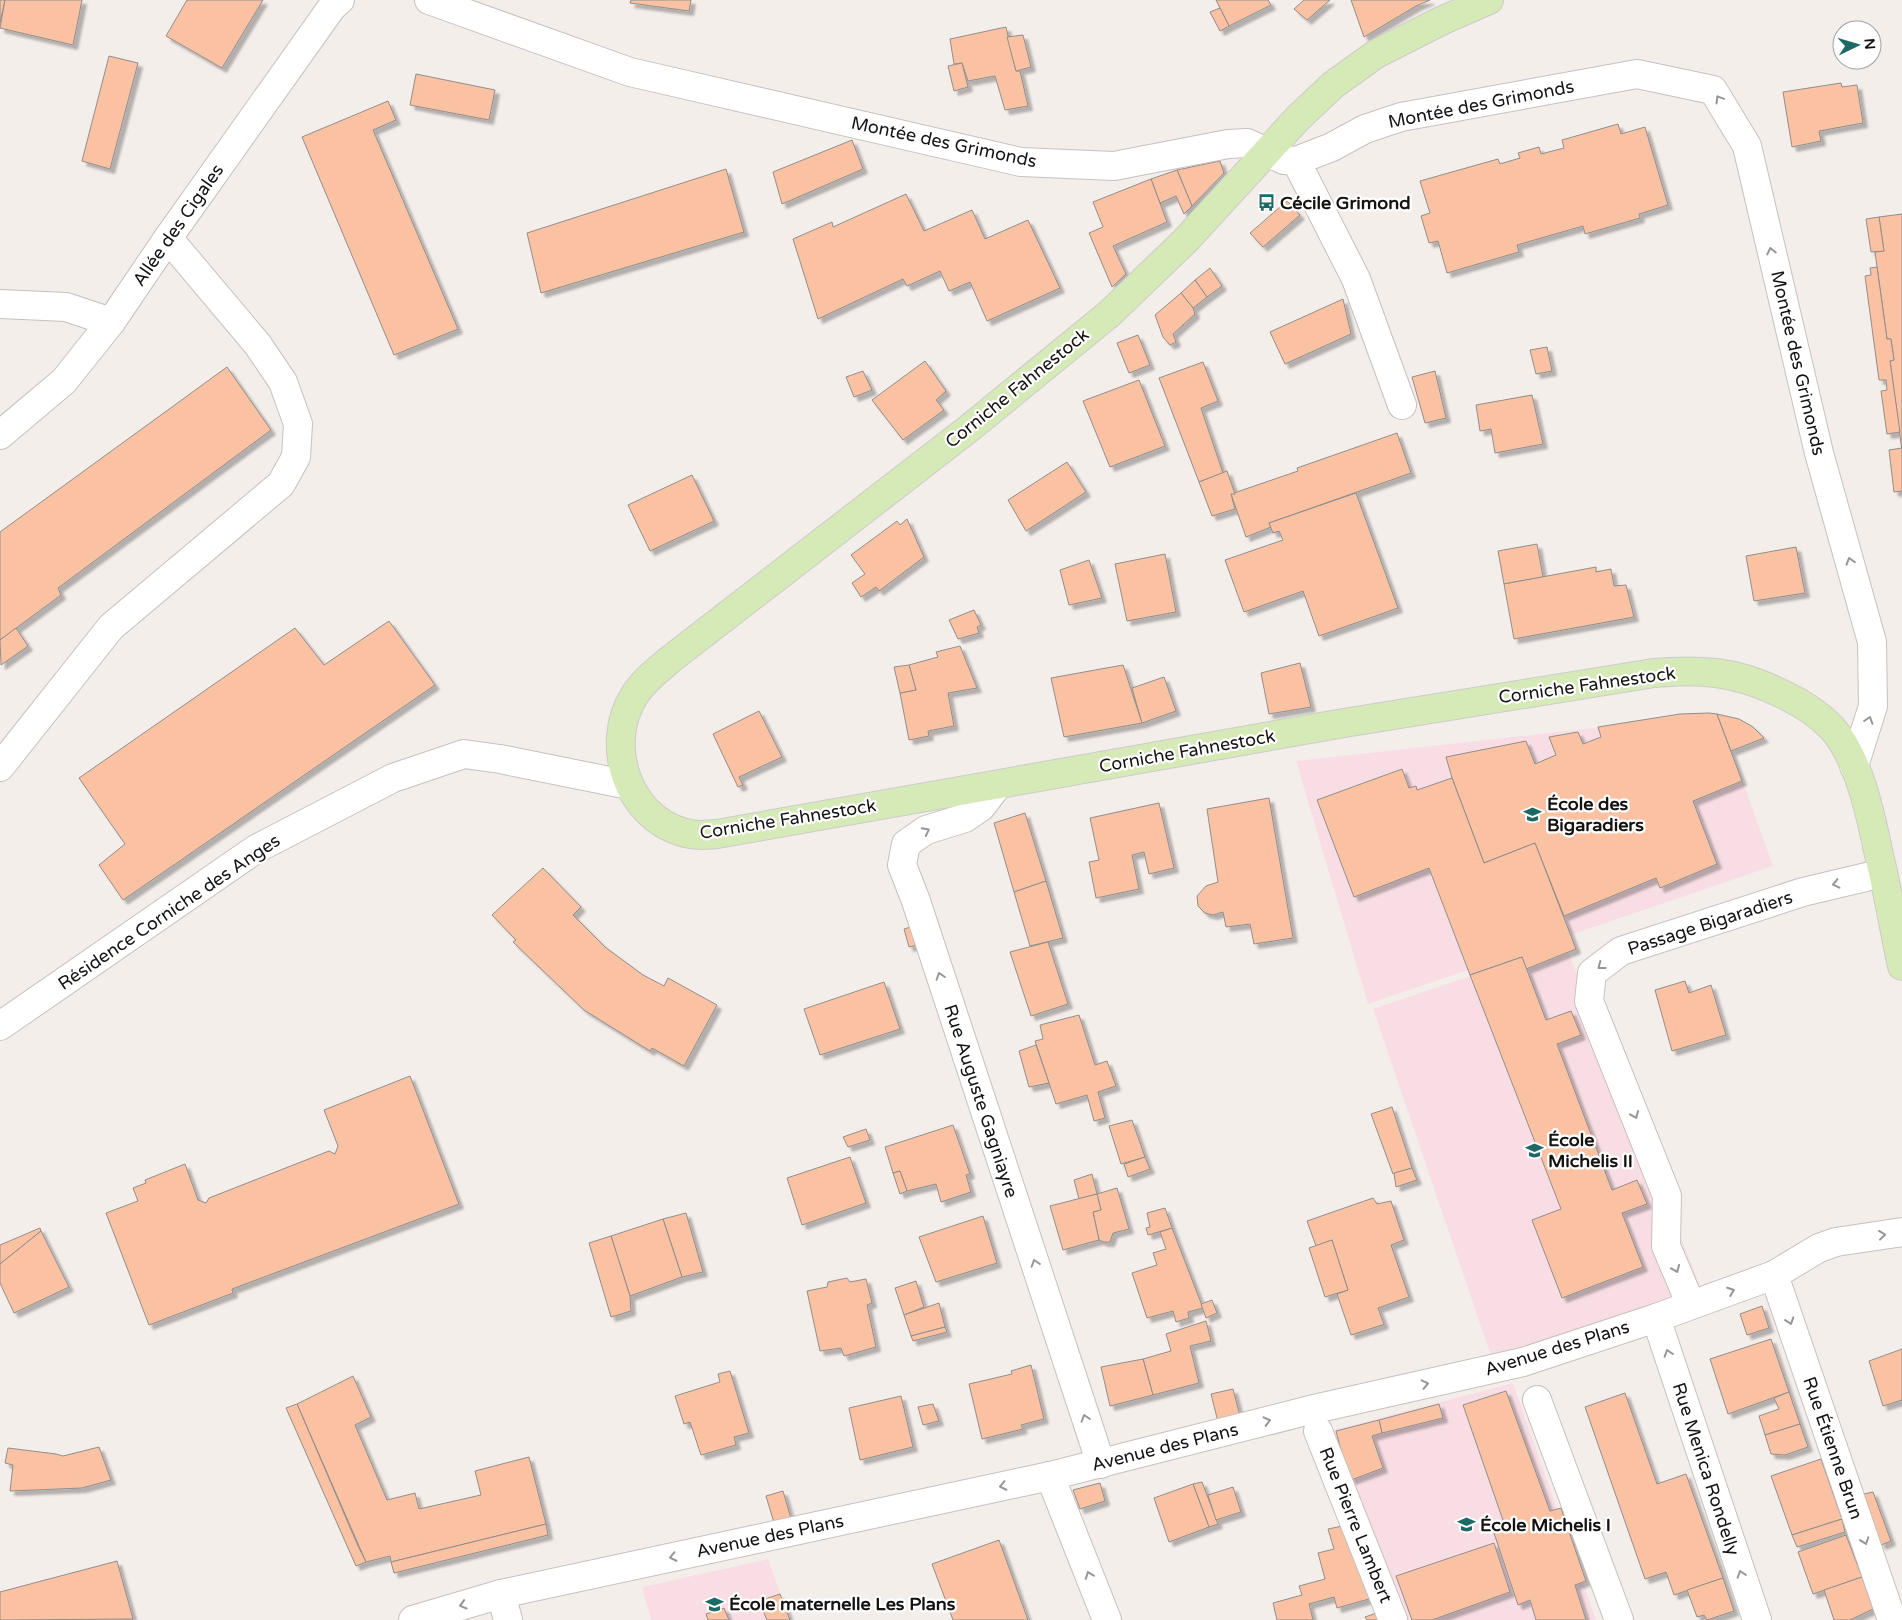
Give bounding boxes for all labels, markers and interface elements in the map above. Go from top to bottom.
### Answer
north arrow [1832,20,1882,70]
text: N [1860,38,1878,50]
street label: Montée des Grimonds [1386,75,1576,133]
one-way arrow [1715,95,1725,104]
street label: Montée des Grimonds [849,112,1039,172]
street label: Allée des Cigales [128,160,228,290]
place label: Cécile Grimond [1280,192,1411,214]
bus stop icon: Cécile Grimond [1256,193,1276,213]
one-way arrow [1766,246,1777,255]
street label: Montée des Grimonds [1766,268,1830,458]
street label: Corniche Fahnestock [941,323,1093,453]
one-way arrow [1846,557,1856,565]
street label: Corniche Fahnestock [1497,662,1677,708]
one-way arrow [1863,716,1873,724]
street label: Corniche Fahnestock [1097,725,1277,777]
place label: École des Bigaradiers [1547,793,1644,836]
street label: Corniche Fahnestock [698,794,878,844]
school or university icon: École des Bigaradiers [1523,804,1543,824]
one-way arrow [920,828,929,838]
street label: Résidence Corniche des Anges [54,829,284,995]
one-way arrow [1831,878,1840,889]
street label: Passage Bigaradiers [1625,886,1795,960]
one-way arrow [1597,960,1607,969]
one-way arrow [936,972,946,981]
street label: Rue Auguste Gagniayre [939,1001,1023,1201]
one-way arrow [1629,1110,1639,1119]
place label: École Michelis II [1548,1129,1633,1172]
school or university icon: École Michelis II [1524,1140,1544,1160]
one-way arrow [1878,1230,1886,1241]
one-way arrow [1030,1260,1040,1268]
one-way arrow [1671,1265,1681,1273]
one-way arrow [1726,1287,1735,1297]
street label: Avenue des Plans [1482,1316,1632,1380]
one-way arrow [1784,1316,1794,1325]
one-way arrow [1664,1349,1674,1358]
street label: Rue Étienne Brun [1798,1374,1868,1522]
one-way arrow [1421,1379,1430,1390]
street label: Rue Menica Rondelly [1668,1380,1744,1559]
one-way arrow [1081,1414,1091,1423]
one-way arrow [1263,1417,1271,1427]
street label: Avenue des Plans [1089,1418,1241,1476]
street label: Rue Pierre Lambert [1315,1444,1397,1606]
one-way arrow [998,1480,1007,1491]
street label: Avenue des Plans [694,1510,846,1562]
place label: École Michelis I [1480,1514,1611,1536]
school or university icon: École Michelis I [1456,1515,1476,1535]
one-way arrow [1859,1536,1869,1545]
one-way arrow [668,1551,677,1562]
one-way arrow [1737,1570,1747,1578]
one-way arrow [1085,1571,1095,1579]
place label: École maternelle Les Plans [729,1593,956,1615]
school or university icon: École maternelle Les Plans [705,1594,725,1614]
one-way arrow [460,1599,468,1609]

